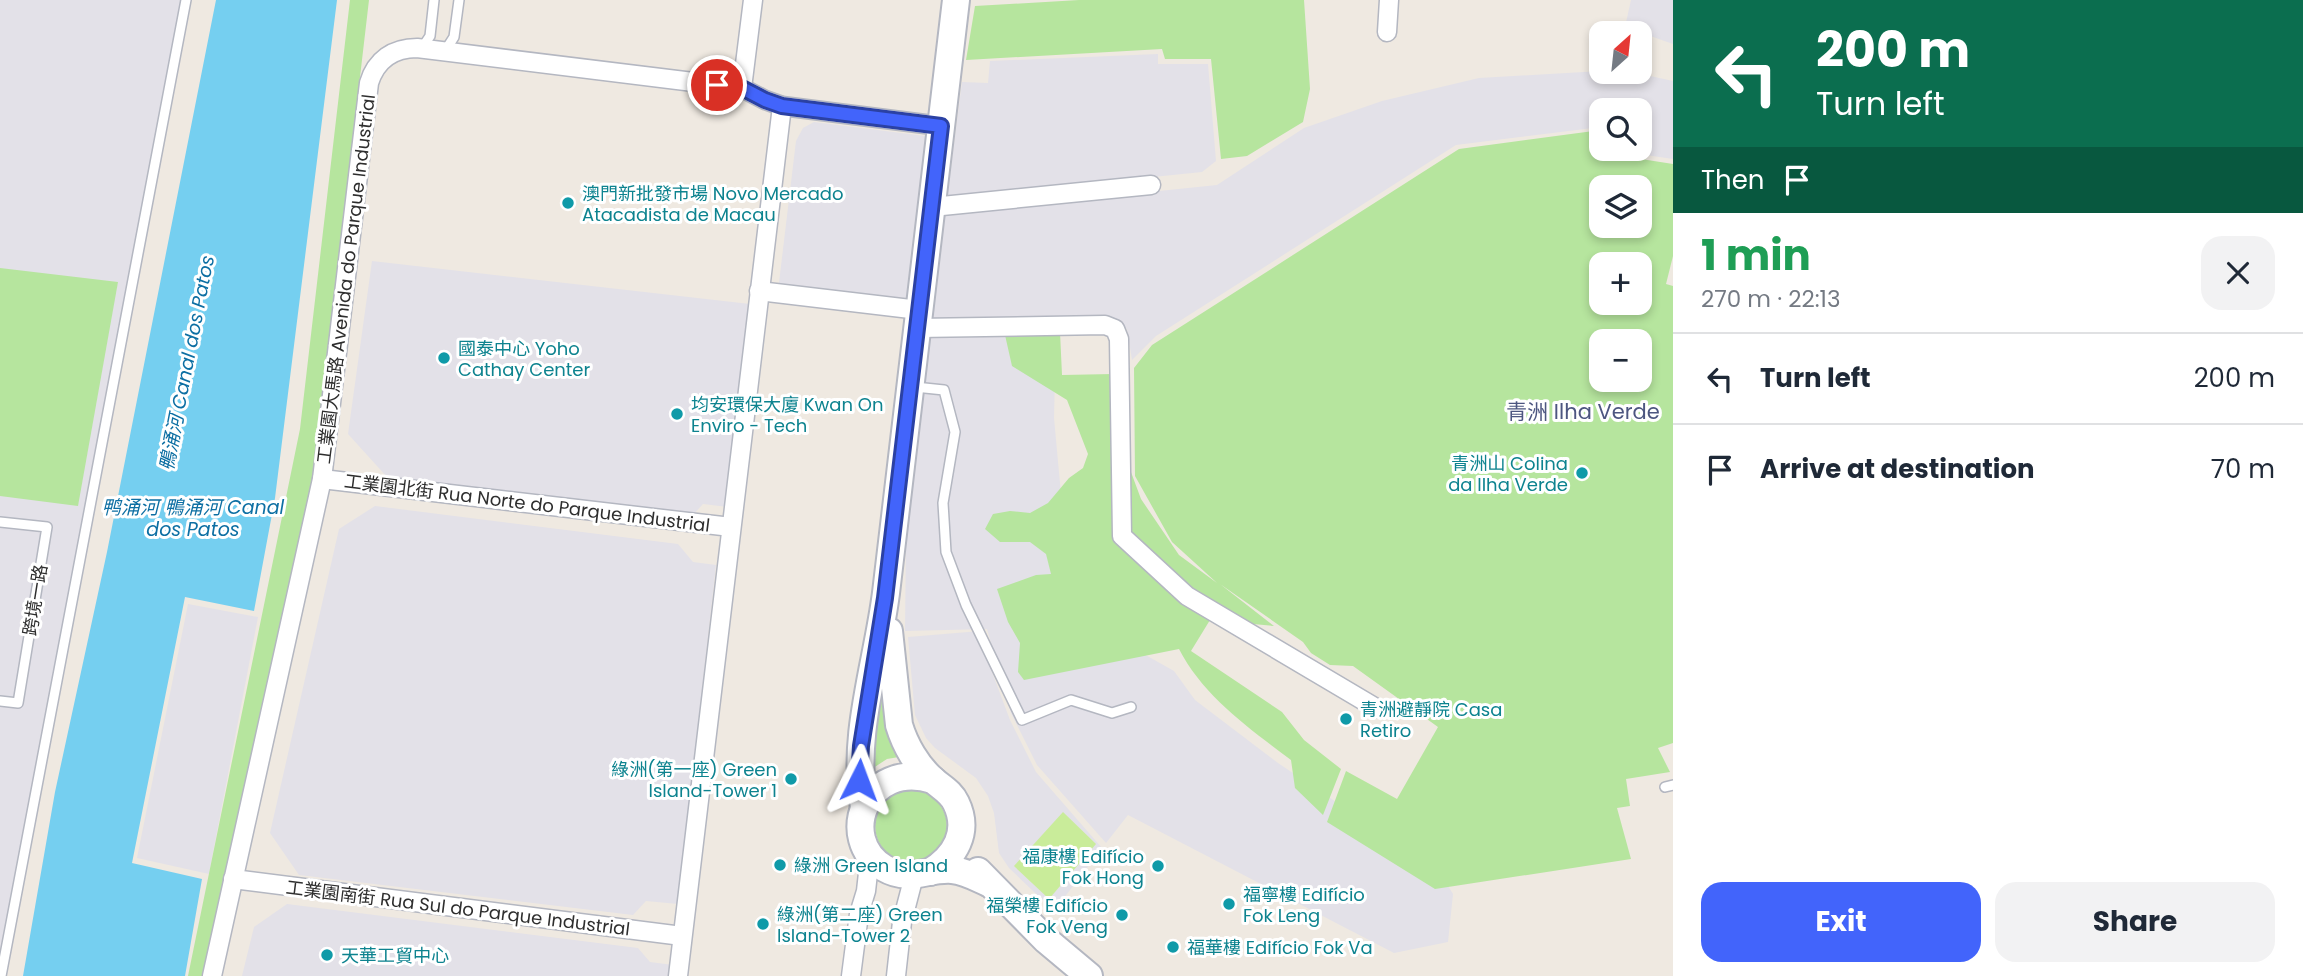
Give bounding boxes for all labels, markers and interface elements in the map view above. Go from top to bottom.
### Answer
text: 200 m [1816,16,1970,84]
north arrow [1589,21,1652,84]
map controls [1589,21,1652,392]
icon: left [1701,28,1792,119]
pin [687,55,747,115]
icon: arrive [698,66,736,104]
text: Turn left [1816,81,1945,126]
street label: 工業園大馬路 Avenida do Parque Industrial [311,93,381,465]
button: search [1589,98,1652,161]
icon: arrive [1778,161,1816,199]
text: Then [1701,162,1764,198]
button: layers [1589,175,1652,238]
place label: 澳門新批發市場 Novo Mercado Atacadista de Macau [582,181,844,227]
marker: 澳門新批發市場 Novo Mercado Atacadista de Macau [560,195,576,211]
text: 1 min [1701,226,1811,285]
button: close [2201,236,2275,310]
button: + [1589,252,1652,315]
water label: 鴨涌河 Canal dos Patos [153,253,221,473]
text: 270 m · 22:13 [1701,283,1840,315]
button: − [1589,329,1652,392]
place label: 國泰中心 Yoho Cathay Center [458,336,591,382]
marker: 國泰中心 Yoho Cathay Center [436,350,452,366]
icon: left [1701,360,1739,398]
text: Turn left [1760,360,1871,396]
text: 200 m [2194,360,2275,396]
place label: 均安環保大廈 Kwan On Enviro - Tech [691,392,884,438]
district label: 青洲 Ilha Verde [1506,397,1660,426]
marker: 均安環保大廈 Kwan On Enviro - Tech [669,406,685,422]
place label: 青洲山 Colina da Ilha Verde [1448,451,1568,497]
icon: arrive [1701,451,1739,489]
text: Arrive at destination [1760,451,2035,487]
text: 70 m [2211,451,2275,487]
marker: 青洲山 Colina da Ilha Verde [1574,465,1590,481]
street label: 工業園北街 Rua Norte do Parque Industrial [343,468,711,538]
water label: 鸭涌河 鴨涌河 Canal dos Patos [102,494,285,543]
street label: 跨境一路 [17,562,53,638]
place label: 青洲避靜院 Casa Retiro [1360,697,1502,743]
marker: 青洲避靜院 Casa Retiro [1338,711,1354,727]
position arrow [822,743,896,817]
place label: 綠洲(第一座) Green Island-Tower 1 [611,757,777,803]
marker: 綠洲(第一座) Green Island-Tower 1 [783,771,799,787]
place label: 福康樓 Edifício Fok Hong [1022,844,1144,890]
place label: 綠洲 Green Island [794,853,948,878]
marker: 綠洲 Green Island [772,857,788,873]
marker: 福康樓 Edifício Fok Hong [1150,858,1166,874]
street label: 工業園南街 Rua Sul do Parque Industrial [285,874,631,942]
place label: 福寧樓 Edifício Fok Leng [1243,882,1365,928]
button: Exit [1701,882,1981,962]
button: Share [1995,882,2275,962]
place label: 福榮樓 Edifício Fok Veng [986,893,1108,939]
marker: 福寧樓 Edifício Fok Leng [1221,896,1237,912]
place label: 綠洲(第二座) Green Island-Tower 2 [777,902,943,948]
marker: 福榮樓 Edifício Fok Veng [1114,907,1130,923]
marker: 綠洲(第二座) Green Island-Tower 2 [755,916,771,932]
place label: 福華樓 Edifício Fok Va [1187,935,1373,960]
marker: 福華樓 Edifício Fok Va [1165,939,1181,955]
place label: 天華工貿中心 [341,943,449,968]
marker: 天華工貿中心 [319,947,335,963]

